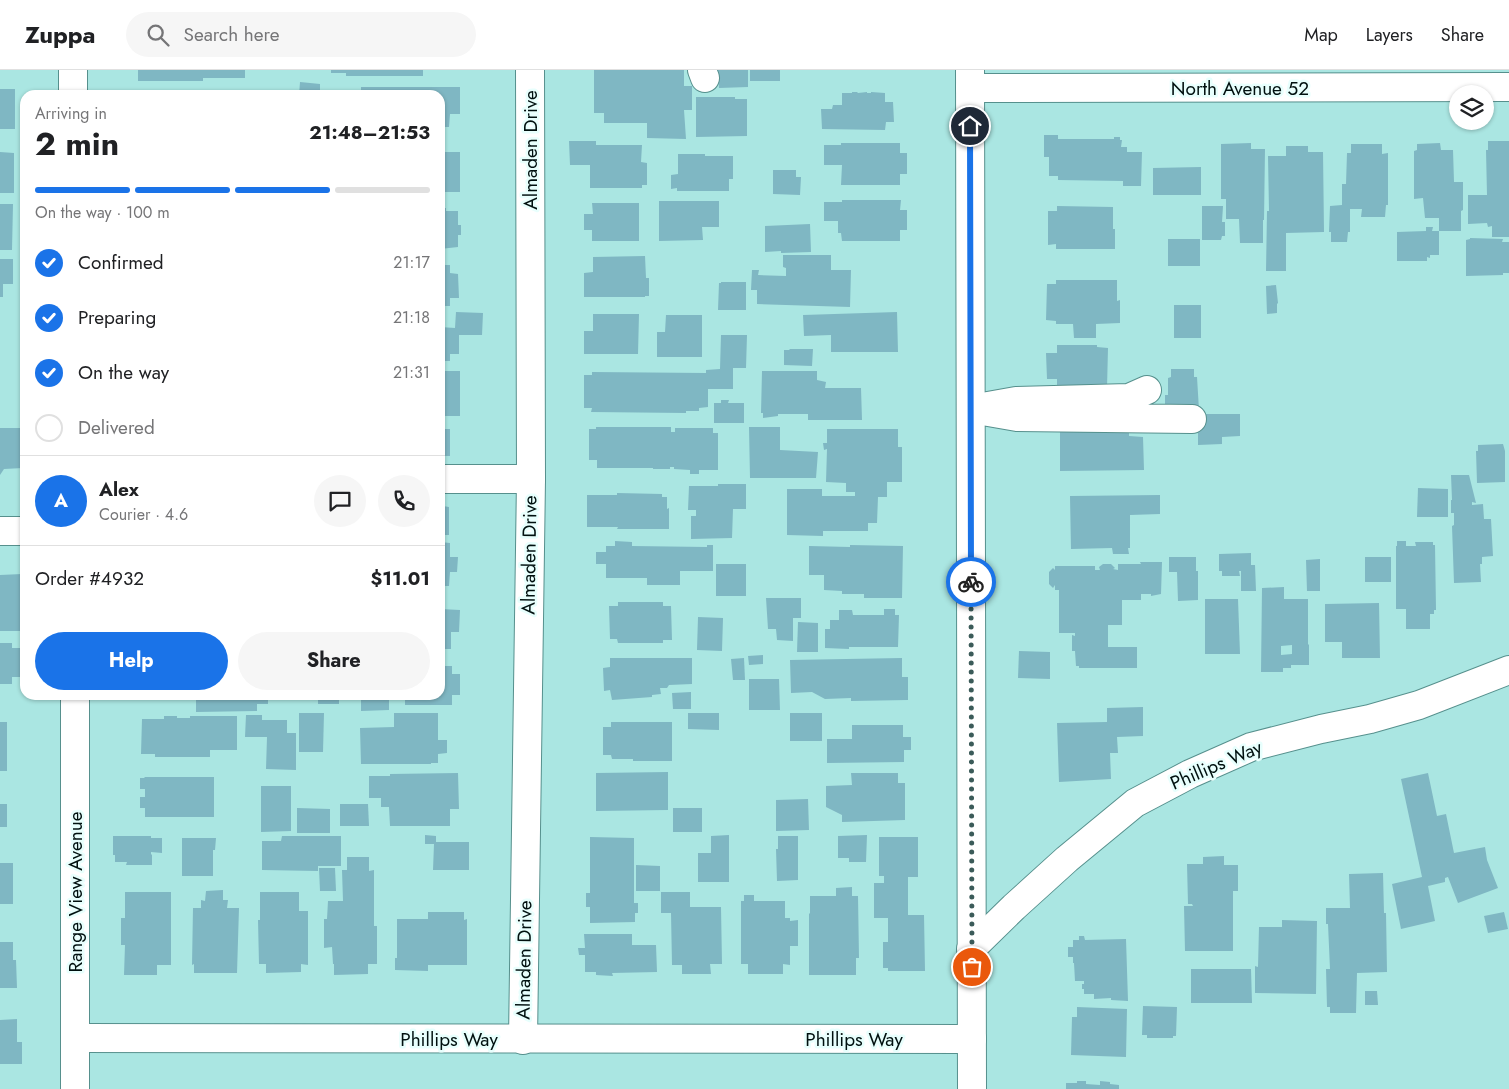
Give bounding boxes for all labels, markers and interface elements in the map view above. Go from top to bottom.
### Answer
search box [126,12,476,57]
text: Zuppa [25,17,96,52]
icon: search [144,21,172,49]
text: Search here [184,21,280,48]
text: Map [1304,22,1338,48]
text: Layers [1366,22,1413,48]
text: Share [1441,22,1484,48]
street label: North Avenue 52 [1171,75,1309,102]
map controls [1449,85,1494,130]
button: layers [1449,85,1494,130]
street label: Almaden Drive [517,90,544,210]
text: Arriving in [35,102,107,125]
pin [949,105,991,147]
icon: home [956,112,984,140]
text: 21:48–21:53 [309,119,430,146]
text: 2 min [35,121,119,167]
text: On the way · 100 m [35,201,170,224]
icon: check [35,249,63,277]
text: Confirmed [78,249,164,276]
text: 21:17 [393,251,430,274]
icon: check [35,304,63,332]
text: Preparing [78,304,156,331]
text: 21:18 [393,306,430,329]
icon: check [35,359,63,387]
text: On the way [78,359,169,386]
text: 21:31 [393,361,430,384]
text: Delivered [78,414,155,441]
button: chat [314,475,366,527]
button: phone [378,475,430,527]
text: Alex [99,476,139,503]
text: A [54,487,68,514]
street label: Almaden Drive [514,495,544,615]
text: Courier · 4.6 [99,503,188,526]
courier [946,557,996,607]
text: Order #4932 [35,565,144,592]
text: $11.01 [370,565,430,592]
icon: bike [957,568,985,596]
button: Help [35,632,228,690]
button: Share [238,632,430,690]
street label: Phillips Way [1166,733,1267,796]
street label: Range View Avenue [62,811,89,972]
street label: Almaden Drive [509,900,539,1020]
pin [951,946,993,988]
icon: bag [958,953,986,981]
street label: Phillips Way [400,1026,498,1053]
street label: Phillips Way [805,1026,903,1053]

